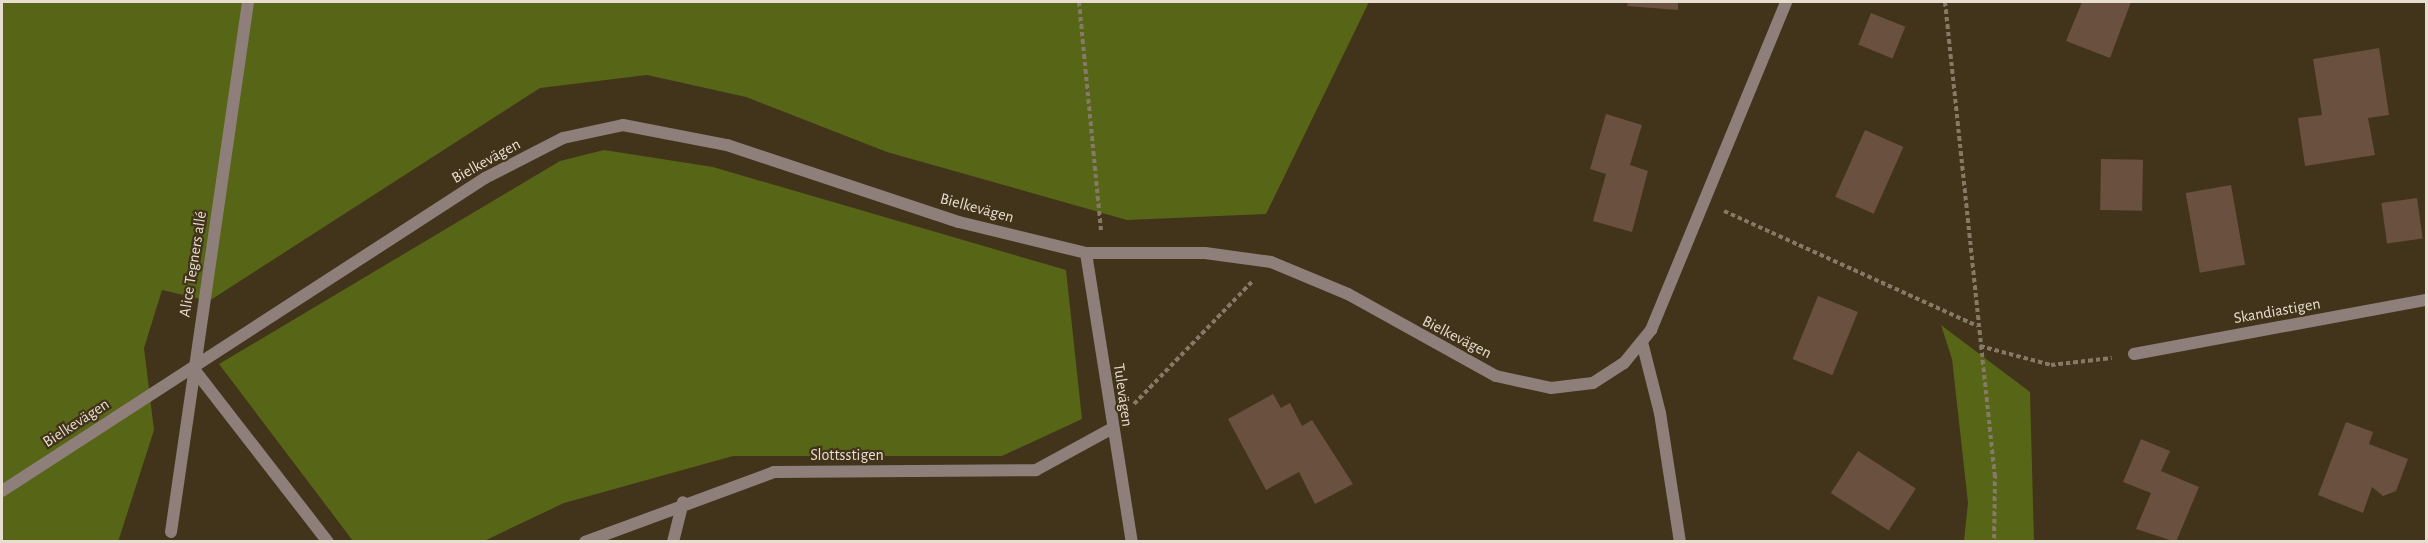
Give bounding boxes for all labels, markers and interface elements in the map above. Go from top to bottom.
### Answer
street label: Bielkevägen [448,134,524,188]
street label: Bielkevägen [938,189,1016,227]
street label: Alice Tegners allé [175,210,211,318]
street label: Skandiastigen [2232,294,2322,328]
street label: Bielkevägen [1419,311,1495,363]
street label: Tulevägen [1109,362,1137,428]
street label: Bielkevägen [39,394,113,452]
street label: Slottsstigen [810,445,884,465]

